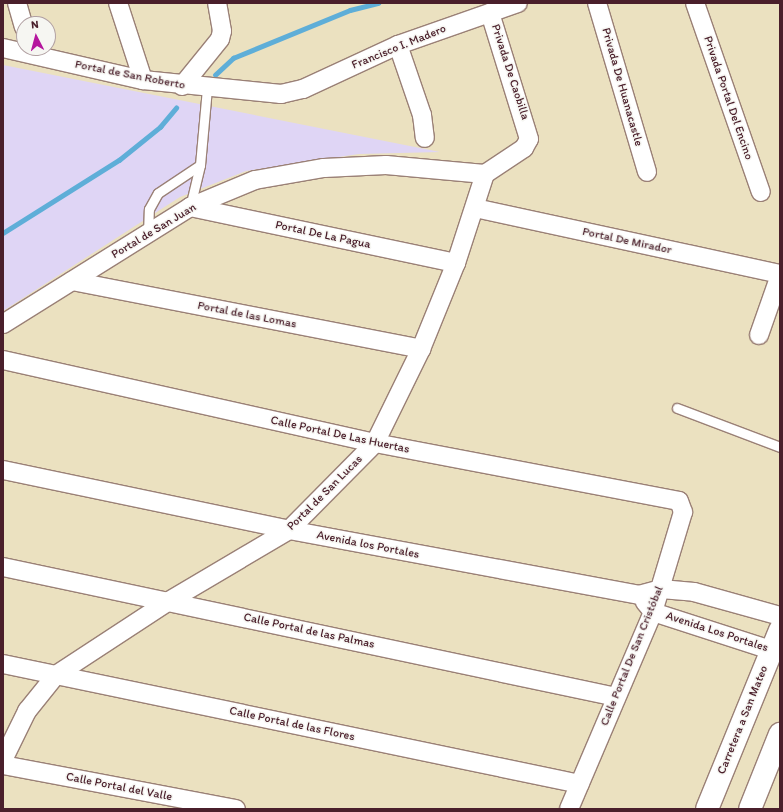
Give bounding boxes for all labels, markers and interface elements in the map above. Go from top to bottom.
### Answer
north arrow [16,16,56,56]
text: N [30,18,39,31]
street label: Francisco I. Madero [350,21,448,73]
street label: Privada De Caobilla [488,22,532,122]
street label: Privada De Huanacastle [598,26,646,148]
street label: Privada Portal Del Encino [700,34,756,162]
street label: Portal de San Roberto [74,57,186,93]
street label: Portal de San Juan [109,200,199,262]
street label: Portal De La Pagua [274,218,372,252]
street label: Portal De Mirador [581,225,673,257]
street label: Portal de las Lomas [196,298,298,332]
street label: Calle Portal De Las Huertas [269,413,411,457]
street label: Portal de San Lucas [284,452,366,534]
street label: Avenida los Portales [316,528,420,562]
street label: Calle Portal De San Cristóbal [597,584,667,728]
street label: Avenida Los Portales [664,609,770,655]
street label: Calle Portal de las Palmas [243,610,375,652]
street label: Carretera a San Mateo [715,663,771,777]
street label: Calle Portal de las Flores [228,704,356,744]
street label: Calle Portal del Valle [65,770,173,804]

